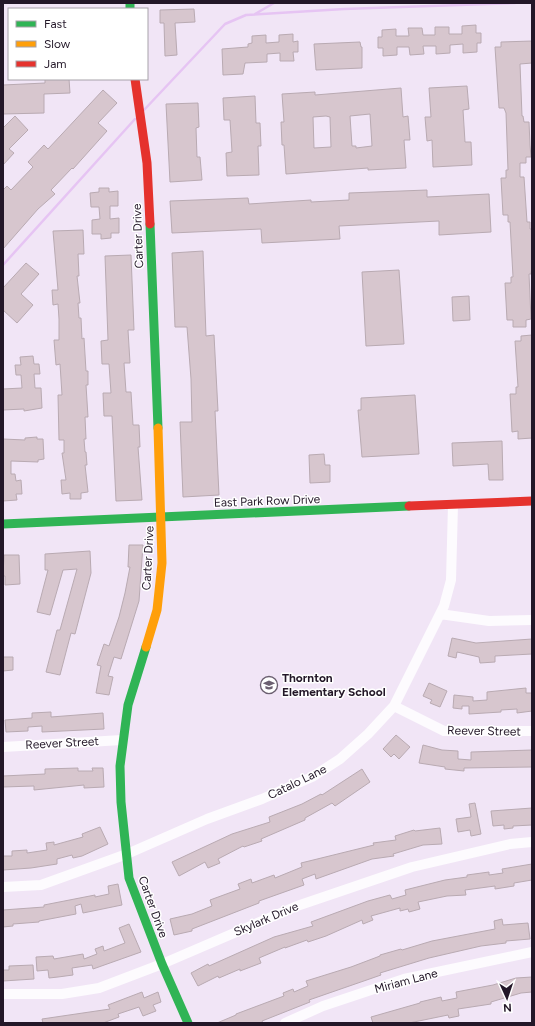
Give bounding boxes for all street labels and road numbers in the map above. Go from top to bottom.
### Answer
street label: Carter Drive [130,203,146,269]
street label: East Park Row Drive [214,492,321,510]
street label: Carter Drive [139,525,157,591]
street label: Reever Street [447,723,521,739]
street label: Reever Street [25,734,100,752]
street label: Catalo Lane [265,762,329,802]
street label: Carter Drive [135,874,171,940]
street label: Skylark Drive [232,899,301,939]
street label: Miriam Lane [373,966,439,996]

